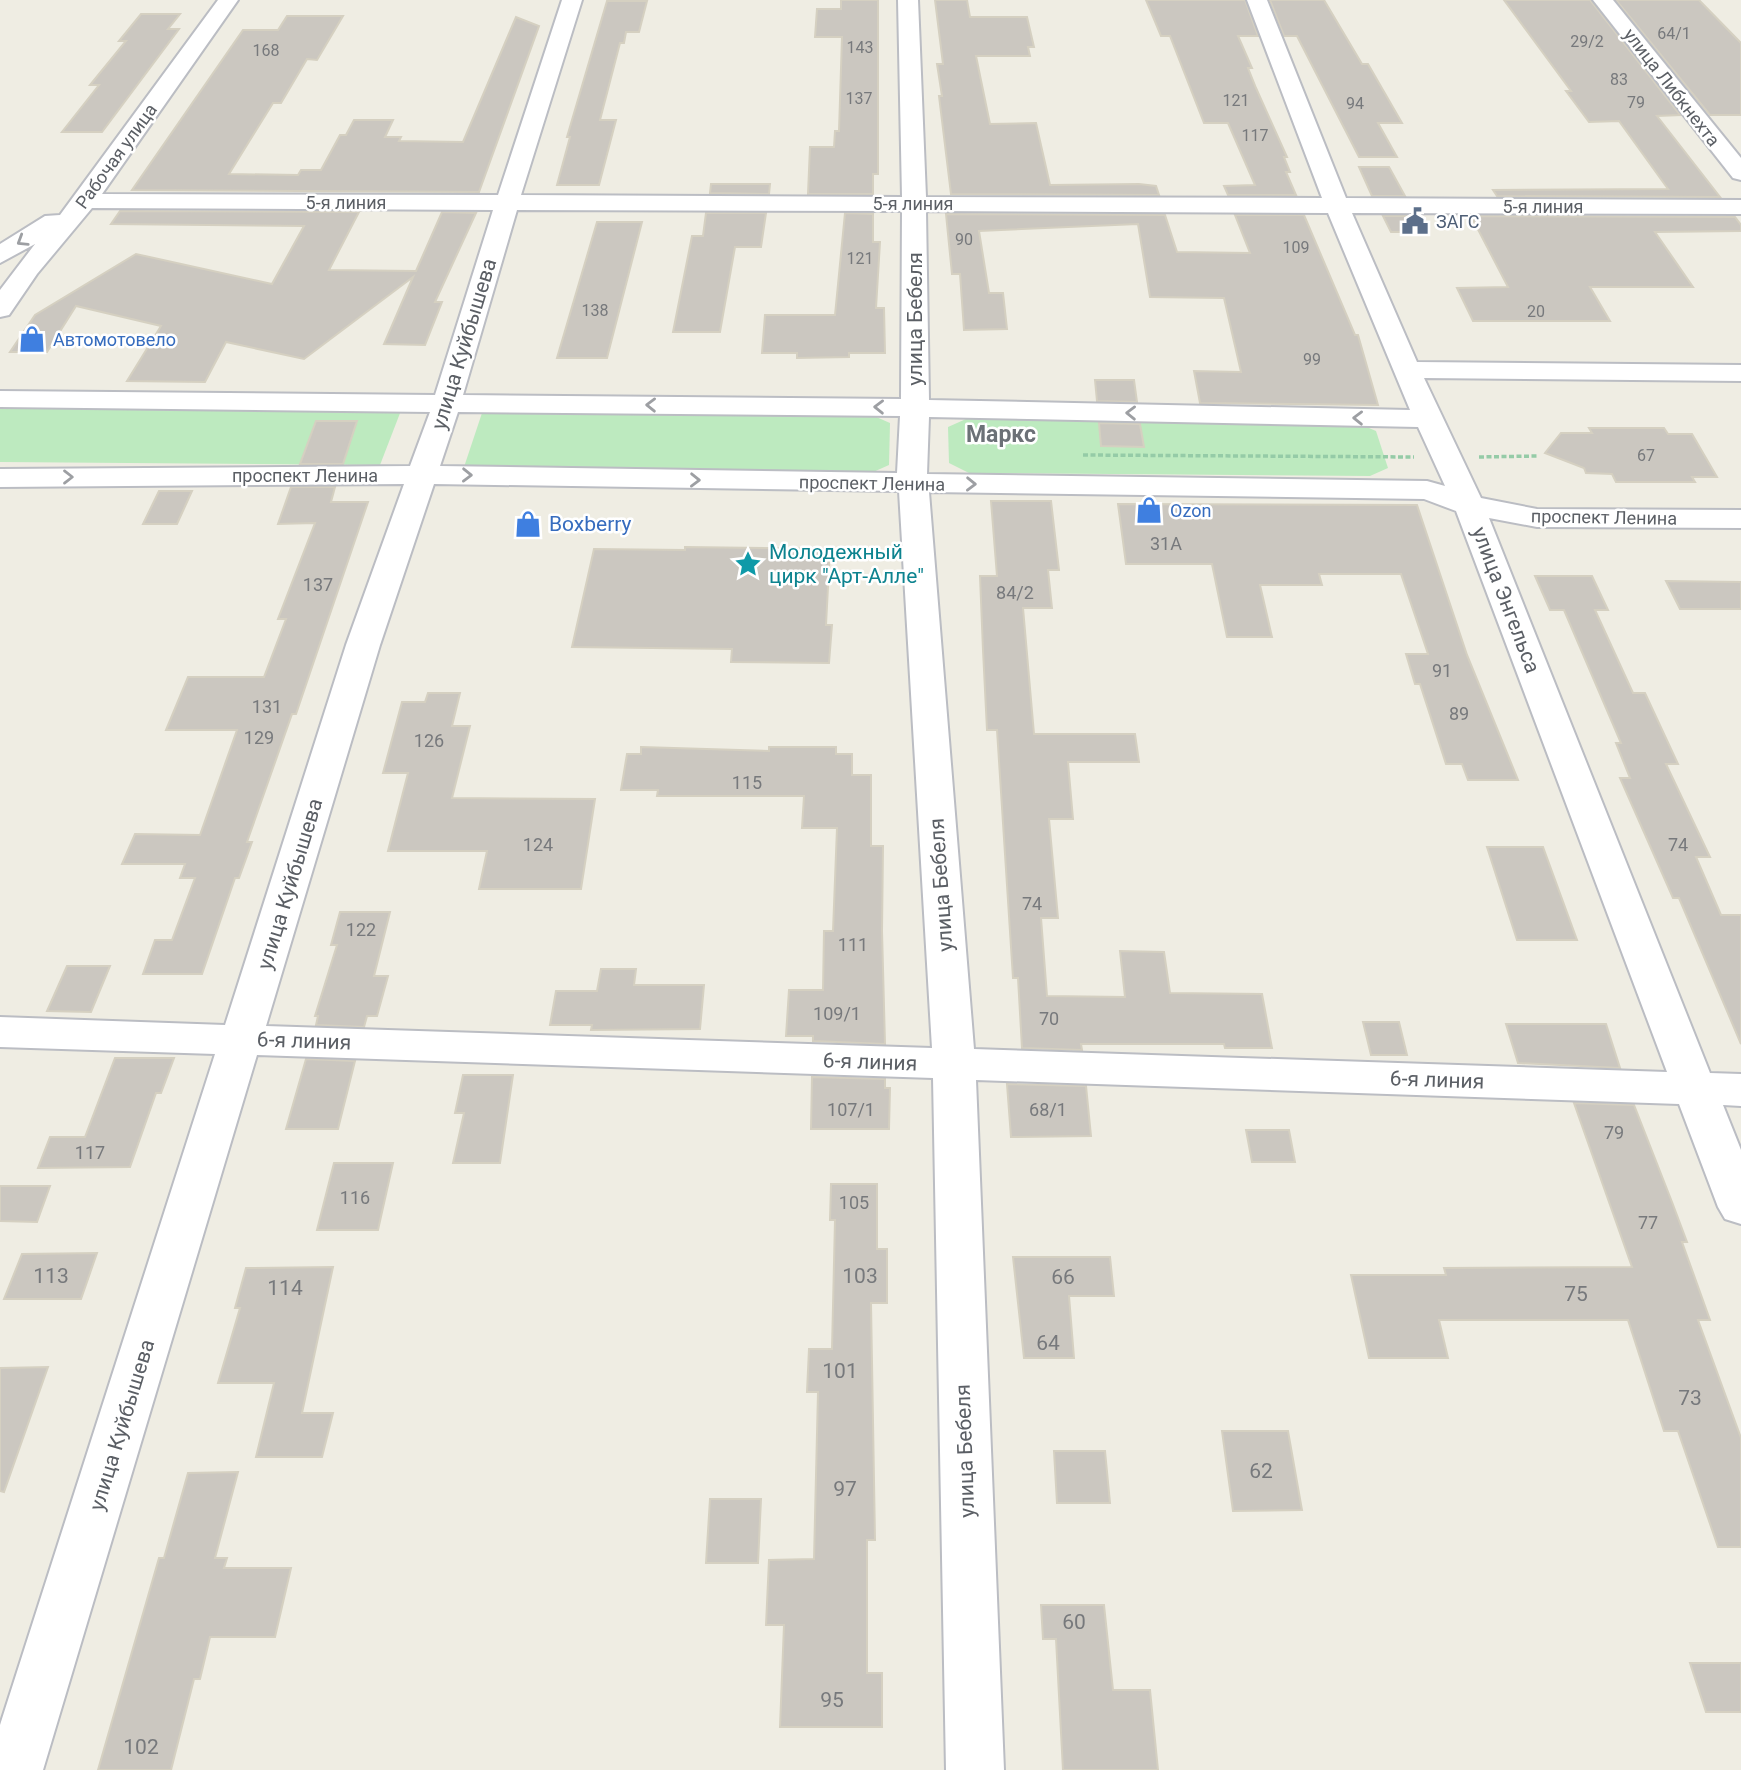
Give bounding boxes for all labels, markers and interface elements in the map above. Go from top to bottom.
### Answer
street label: улица Либкнехта [1619,24,1725,150]
house number: 64/1 [1657,24,1691,43]
house number: 29/2 [1570,32,1604,51]
house number: 143 [847,38,873,57]
house number: 168 [253,41,279,60]
house number: 83 [1610,70,1628,89]
house number: 137 [846,89,872,108]
house number: 121 [1223,91,1249,110]
house number: 79 [1627,93,1645,112]
house number: 94 [1346,94,1364,113]
street label: Рабочая улица [71,99,161,213]
house number: 117 [1242,126,1268,145]
street label: 5-я линия [306,192,386,213]
street label: 5-я линия [873,193,953,214]
street label: 5-я линия [1503,196,1583,217]
public building icon: ЗАГС [1400,206,1430,236]
place label: ЗАГС [1436,211,1480,232]
house number: 90 [955,230,973,249]
one-way arrow [17,233,30,246]
house number: 109 [1283,238,1309,257]
house number: 121 [847,249,873,268]
street label: улица Бебеля [903,252,927,386]
street label: улица Куйбышева [427,256,501,432]
house number: 138 [582,301,608,320]
house number: 20 [1527,302,1545,321]
shop icon: Автомотовело [17,324,47,354]
place label: Автомотовело [53,329,176,350]
house number: 99 [1303,350,1321,369]
one-way arrow [646,397,656,413]
one-way arrow [873,399,884,415]
one-way arrow [1125,405,1136,420]
one-way arrow [1353,410,1364,425]
district label: Маркс [966,421,1036,448]
house number: 67 [1637,446,1655,465]
street label: проспект Ленина [232,465,378,486]
one-way arrow [462,468,473,483]
one-way arrow [63,469,74,485]
street label: проспект Ленина [799,471,945,495]
one-way arrow [689,472,700,487]
one-way arrow [966,477,977,492]
shop icon: Ozon [1134,495,1164,525]
place label: Ozon [1170,500,1211,521]
street label: проспект Ленина [1531,505,1677,529]
shop icon: Boxberry [513,509,543,539]
place label: Boxberry [549,512,632,536]
street label: улица Энгельса [1467,523,1545,677]
house number: 31А [1150,533,1182,554]
place label: Молодежный цирк "Арт-Алле" [769,540,924,588]
place icon: Молодежный цирк "Арт-Алле" [733,549,763,579]
house number: 137 [303,574,333,595]
house number: 84/2 [996,582,1034,603]
house number: 91 [1432,660,1452,681]
house number: 131 [252,696,282,717]
house number: 89 [1449,703,1469,724]
house number: 129 [244,727,274,748]
house number: 126 [414,730,444,751]
house number: 115 [732,772,762,793]
street label: улица Куйбышева [253,796,327,972]
street label: улица Бебеля [924,817,958,953]
house number: 124 [523,834,553,855]
house number: 74 [1668,834,1688,855]
house number: 74 [1022,893,1042,914]
house number: 122 [346,919,376,940]
house number: 111 [838,934,868,955]
house number: 109/1 [813,1003,861,1024]
house number: 70 [1039,1008,1059,1029]
street label: 6-я линия [256,1027,352,1055]
street label: 6-я линия [822,1048,918,1076]
street label: 6-я линия [1389,1066,1485,1094]
house number: 107/1 [827,1099,875,1120]
house number: 68/1 [1029,1099,1067,1120]
house number: 79 [1604,1122,1624,1143]
house number: 117 [75,1142,105,1163]
house number: 116 [340,1187,370,1208]
house number: 105 [839,1192,869,1213]
house number: 77 [1638,1212,1658,1233]
house number: 113 [33,1264,69,1288]
house number: 103 [842,1264,878,1288]
house number: 66 [1051,1265,1075,1289]
house number: 114 [267,1276,303,1300]
house number: 75 [1564,1282,1588,1306]
house number: 64 [1036,1331,1060,1355]
street label: улица Куйбышева [85,1337,159,1513]
house number: 101 [822,1359,858,1383]
street label: улица Бебеля [951,1384,979,1518]
house number: 73 [1678,1386,1702,1410]
house number: 62 [1249,1459,1273,1483]
house number: 97 [833,1477,857,1501]
house number: 60 [1062,1610,1086,1634]
house number: 95 [820,1688,844,1712]
house number: 102 [123,1735,159,1759]

